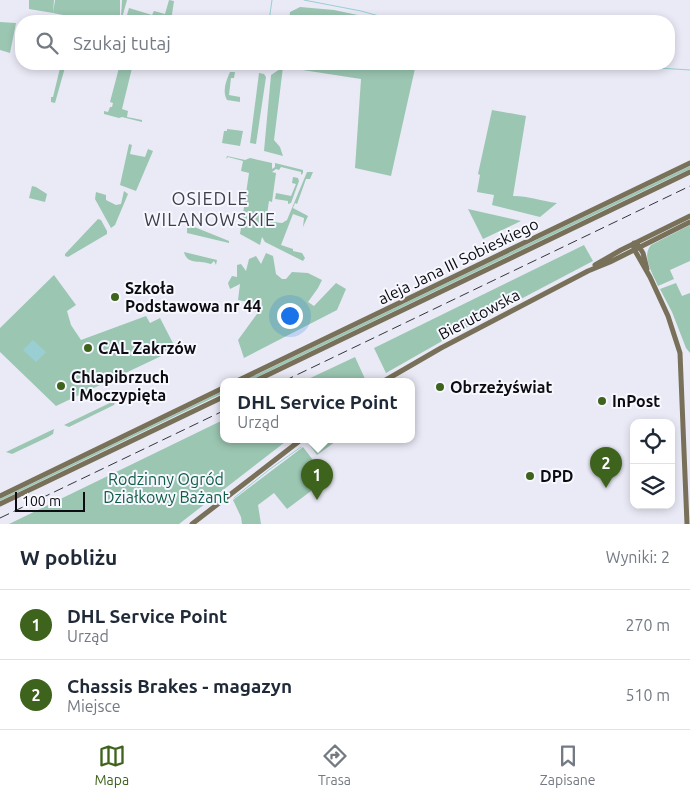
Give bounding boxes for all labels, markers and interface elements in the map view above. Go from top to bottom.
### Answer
search box [15,15,675,70]
icon: search [33,29,61,57]
text: Szukaj tutaj [73,32,171,54]
district label: OSIEDLE WILANOWSKIE [144,188,276,229]
street label: aleja Jana III Sobieskiego [375,214,541,308]
place label: Szkoła Podstawowa nr 44 [125,279,261,315]
street label: Bierutowska [435,285,523,343]
marker: Szkoła Podstawowa nr 44 [109,291,121,303]
your location [277,303,303,329]
place label: CAL Zakrzów [98,339,197,357]
marker: CAL Zakrzów [82,342,94,354]
place label: Chlapibrzuch i Moczypięta [71,368,169,405]
popup [220,378,415,443]
place label: Obrzeżyświat [450,378,552,396]
marker: Chlapibrzuch i Moczypięta [55,380,67,392]
marker: Obrzeżyświat [434,381,446,393]
text: DHL Service Point [237,391,398,413]
place label: InPost [612,392,660,410]
marker: InPost [596,395,608,407]
text: Urząd [237,413,279,431]
map controls [630,419,675,509]
button: locate [630,419,675,464]
pin: 2 [590,447,622,488]
pin: 1 [301,459,333,500]
button: layers [630,464,675,509]
place label: DPD [540,467,573,485]
park label: Rodzinny Ogród Działkowy Bażant [103,470,229,506]
marker: DPD [524,470,536,482]
scale bar [15,489,85,512]
text: 100 m [22,493,61,509]
text: W pobliżu [20,545,117,569]
text: Wyniki: 2 [606,548,670,566]
text: DHL Service Point [67,605,227,627]
text: 1 [31,616,41,634]
text: 270 m [625,616,670,634]
text: Urząd [67,627,109,645]
text: Chassis Brakes - magazyn [67,675,292,697]
text: 2 [31,686,41,704]
text: 510 m [625,686,670,704]
text: Miejsce [67,697,121,715]
tab: Mapa [94,742,129,788]
tab: Trasa [318,742,351,788]
tab: Zapisane [540,742,596,788]

